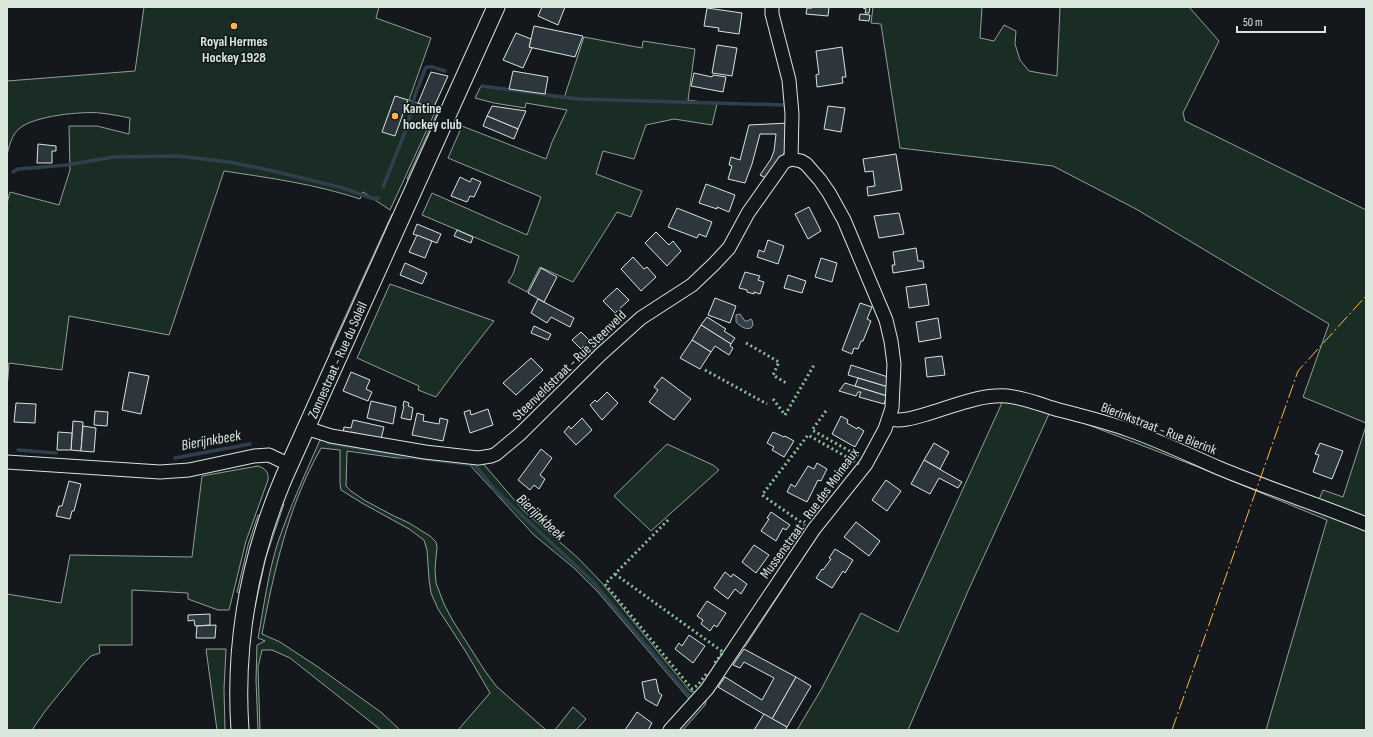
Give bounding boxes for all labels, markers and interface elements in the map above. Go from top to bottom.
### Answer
scale bar [1237,8,1325,34]
text: 50 m [1243,15,1263,30]
marker: Royal Hermes Hockey 1928 [229,21,239,31]
place label: Royal Hermes Hockey 1928 [200,33,268,66]
place label: Kantine hockey club [403,100,462,133]
marker: Kantine hockey club [390,111,400,121]
street label: Zonnestraat - Rue du Soleil [304,299,371,421]
street label: Steenveldstraat - Rue Steenveld [509,307,630,424]
street label: Bierinkstraat - Rue Bierink [1099,399,1220,459]
water label: Bierijnkbeek [180,426,243,455]
street label: Mussenstraat - Rue des Moineaux [756,444,863,582]
water label: Bierijnkbeek [512,490,569,545]

